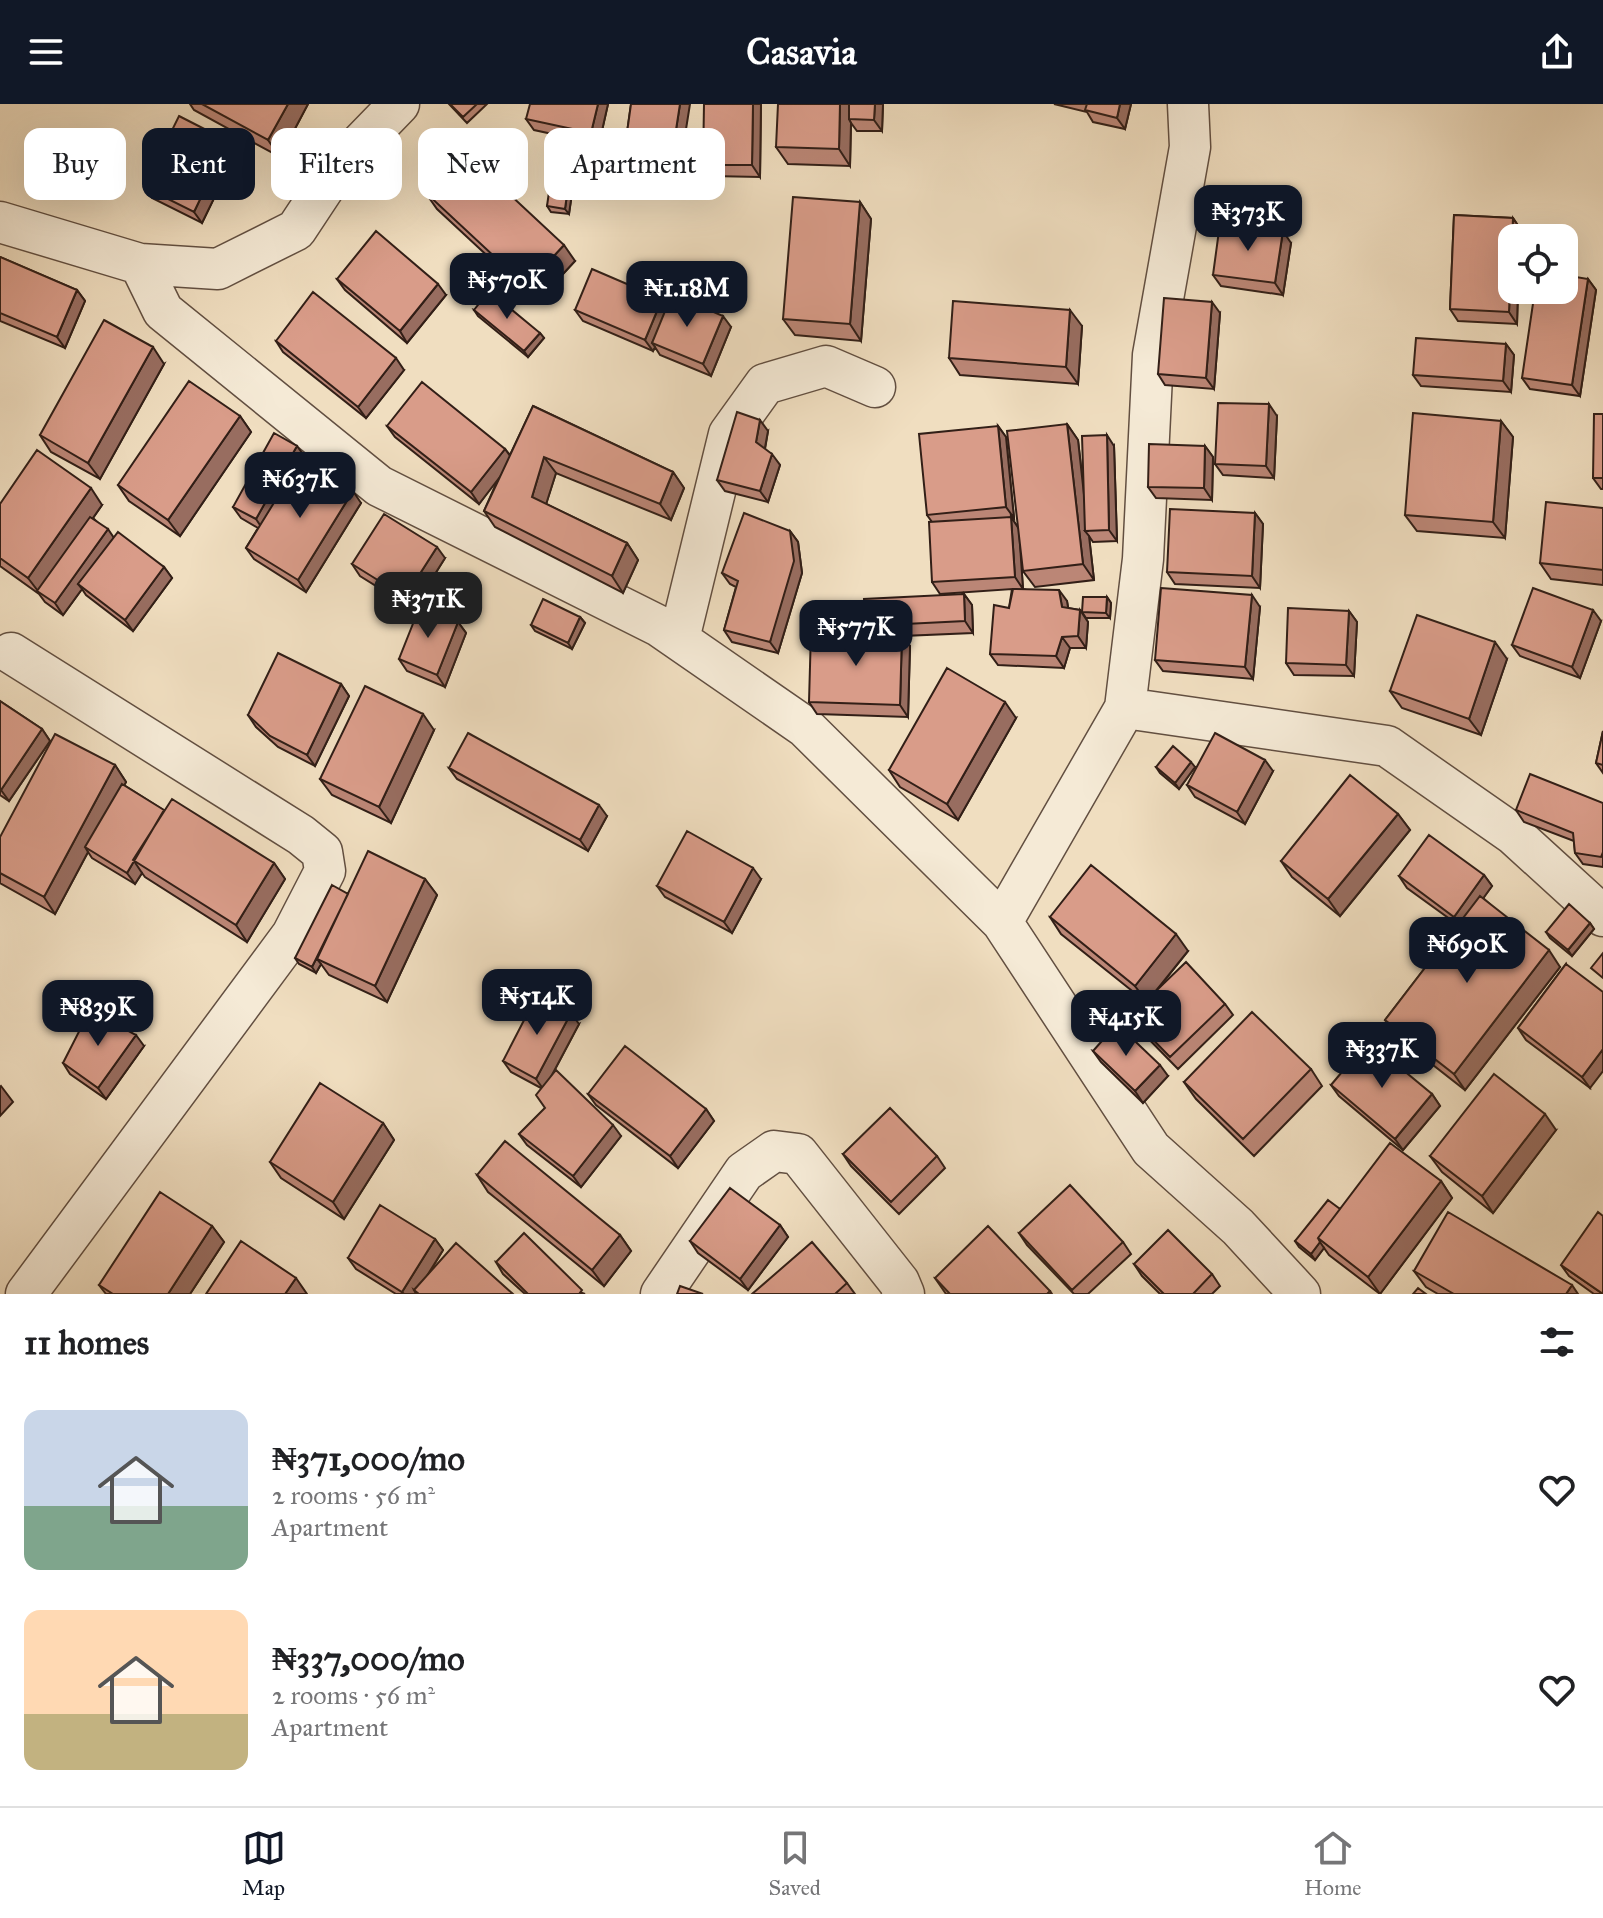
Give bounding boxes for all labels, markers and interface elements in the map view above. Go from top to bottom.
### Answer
icon: menu [24,30,68,74]
text: Casavia [746,30,857,74]
icon: share [1535,30,1579,74]
chip: Buy [24,128,126,200]
chip: Rent [142,128,255,200]
chip: Filters [271,128,402,200]
chip: New [418,128,528,200]
chip: Apartment [544,128,725,200]
pin: ₦373K [1192,185,1304,253]
text: ₦373K [1212,195,1284,227]
map controls [1498,224,1578,304]
button: locate [1498,224,1578,304]
pin: ₦570K [451,253,563,321]
pin: ₦1.18M [622,261,752,329]
text: ₦570K [468,263,546,295]
text: ₦1.18M [644,271,730,303]
pin: ₦637K [244,452,356,520]
text: ₦637K [263,462,337,494]
pin: ₦371K [372,572,484,640]
text: ₦371K [392,582,464,614]
pin: ₦577K [800,600,912,668]
text: ₦577K [817,610,895,642]
pin: ₦690K [1411,917,1523,985]
text: ₦690K [1427,927,1507,959]
pin: ₦514K [481,969,593,1037]
text: ₦514K [500,979,574,1011]
pin: ₦839K [42,980,154,1048]
text: ₦839K [60,990,136,1022]
pin: ₦415K [1070,990,1182,1058]
text: ₦415K [1089,1000,1163,1032]
pin: ₦337K [1326,1022,1438,1090]
text: ₦337K [1346,1032,1418,1064]
icon: filters [1535,1320,1579,1364]
text: 11 homes [24,1322,149,1363]
text: ₦371,000/mo [272,1438,465,1479]
icon: home [88,1442,184,1538]
icon: heart [1535,1468,1579,1512]
text: 2 rooms · 56 m² [272,1479,435,1511]
text: Apartment [272,1511,388,1543]
text: ₦337,000/mo [272,1638,465,1679]
icon: home [88,1642,184,1738]
icon: heart [1535,1668,1579,1712]
text: 2 rooms · 56 m² [272,1679,435,1711]
text: Apartment [272,1711,388,1743]
tab: Map [242,1826,286,1901]
tab: Saved [769,1826,821,1901]
tab: Home [1304,1826,1361,1901]

